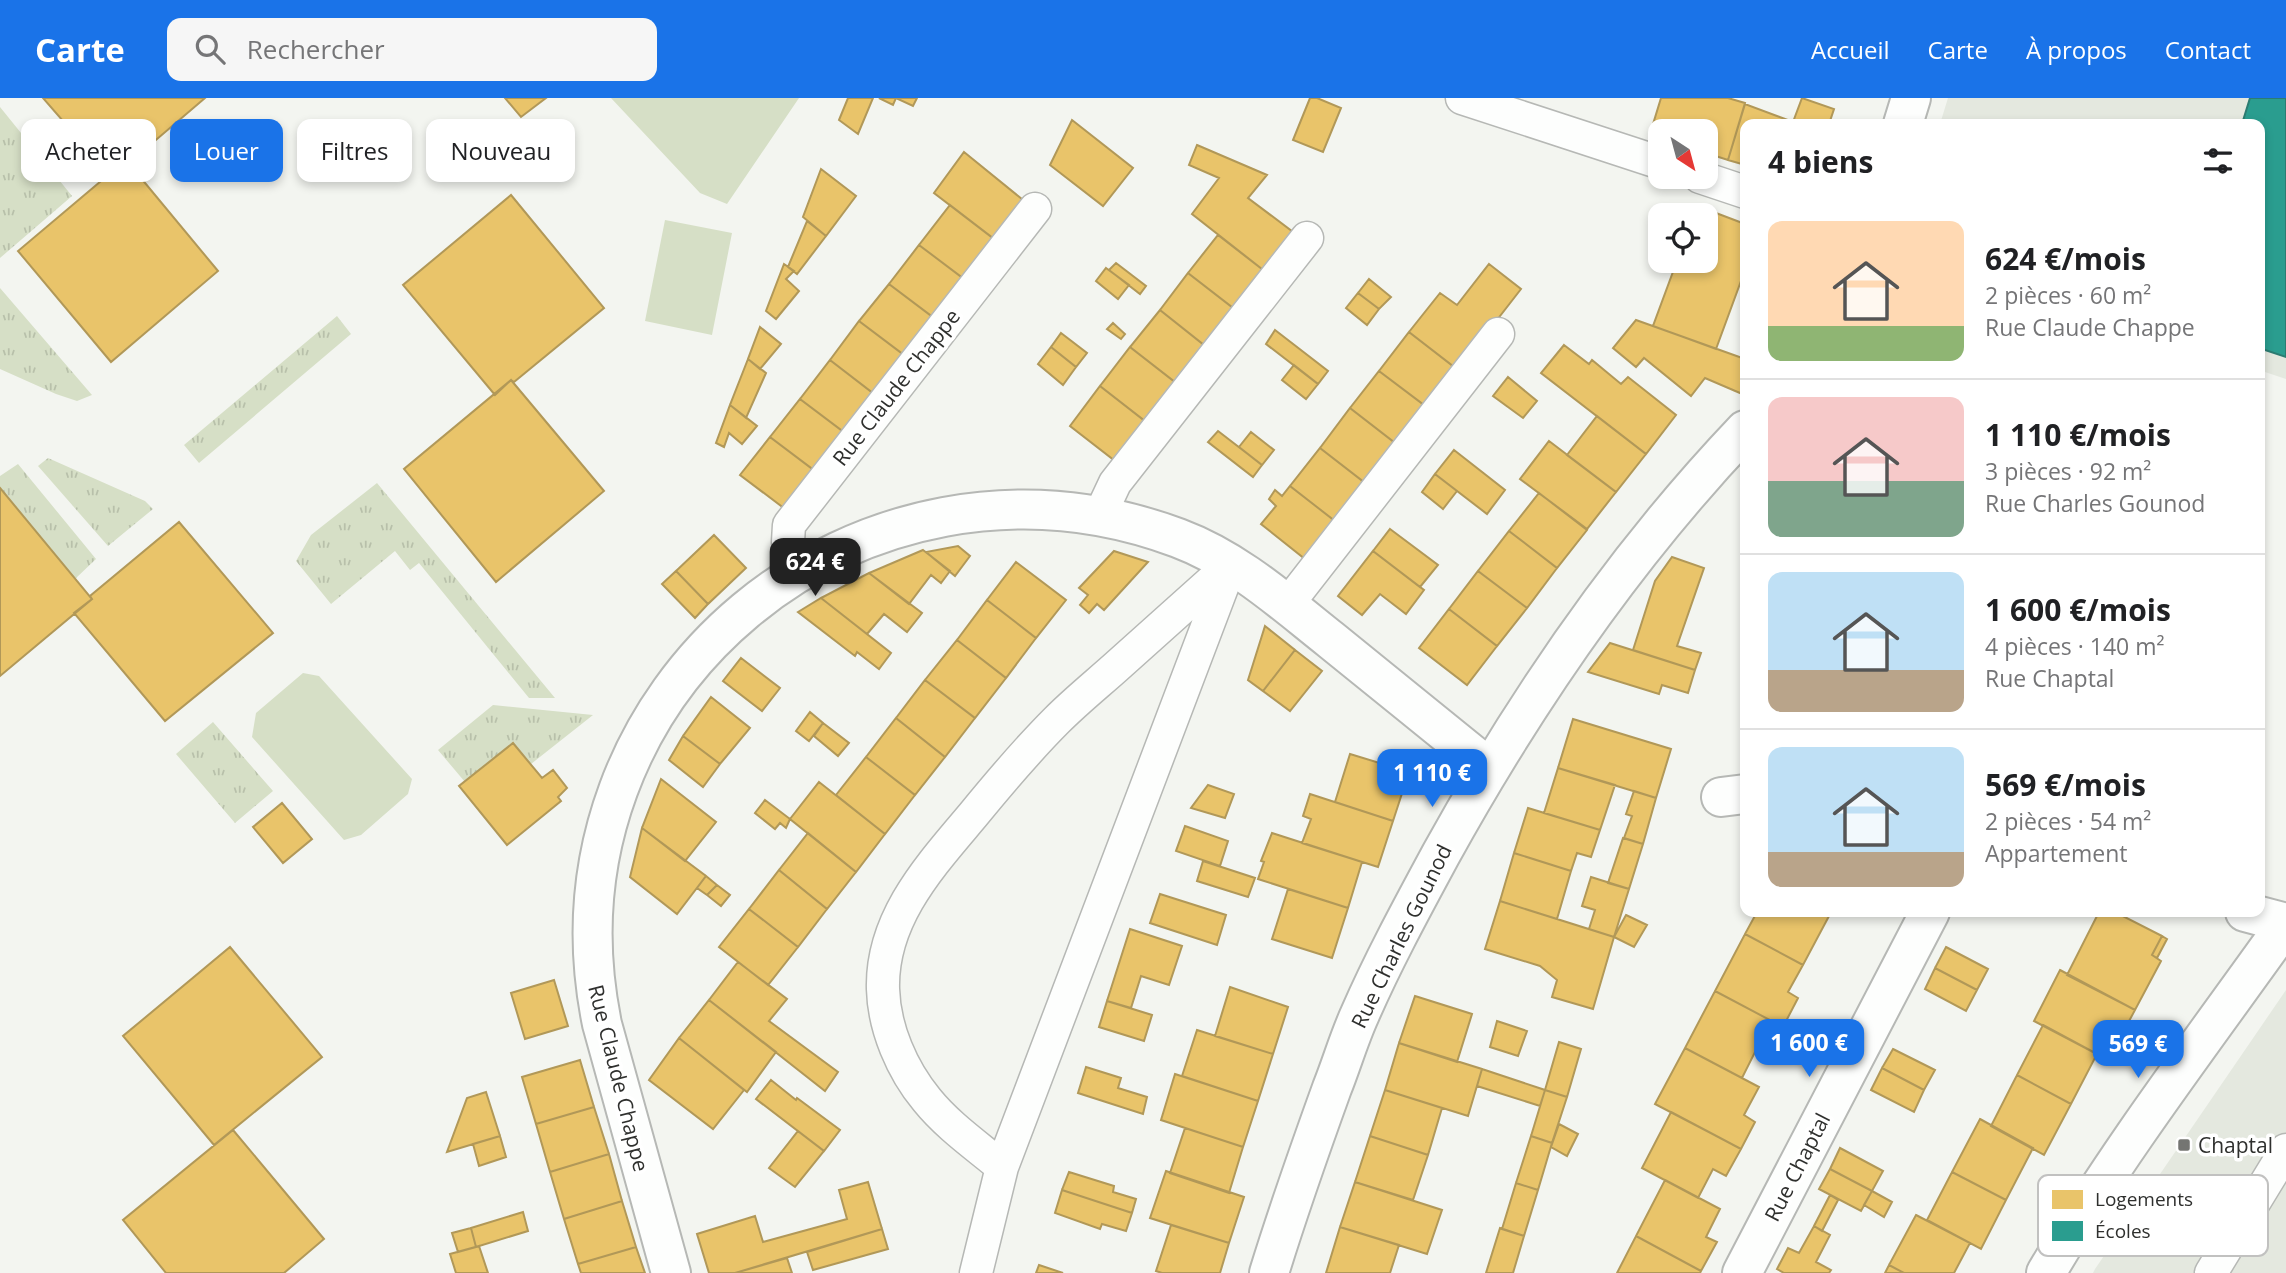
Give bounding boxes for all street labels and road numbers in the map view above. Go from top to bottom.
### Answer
street label: Rue Claude Chappe [826,303,966,471]
street label: Rue Charles Gounod [1344,839,1458,1033]
street label: Rue Claude Chappe [582,982,656,1174]
street label: Rue Chaptal [1758,1108,1836,1226]

